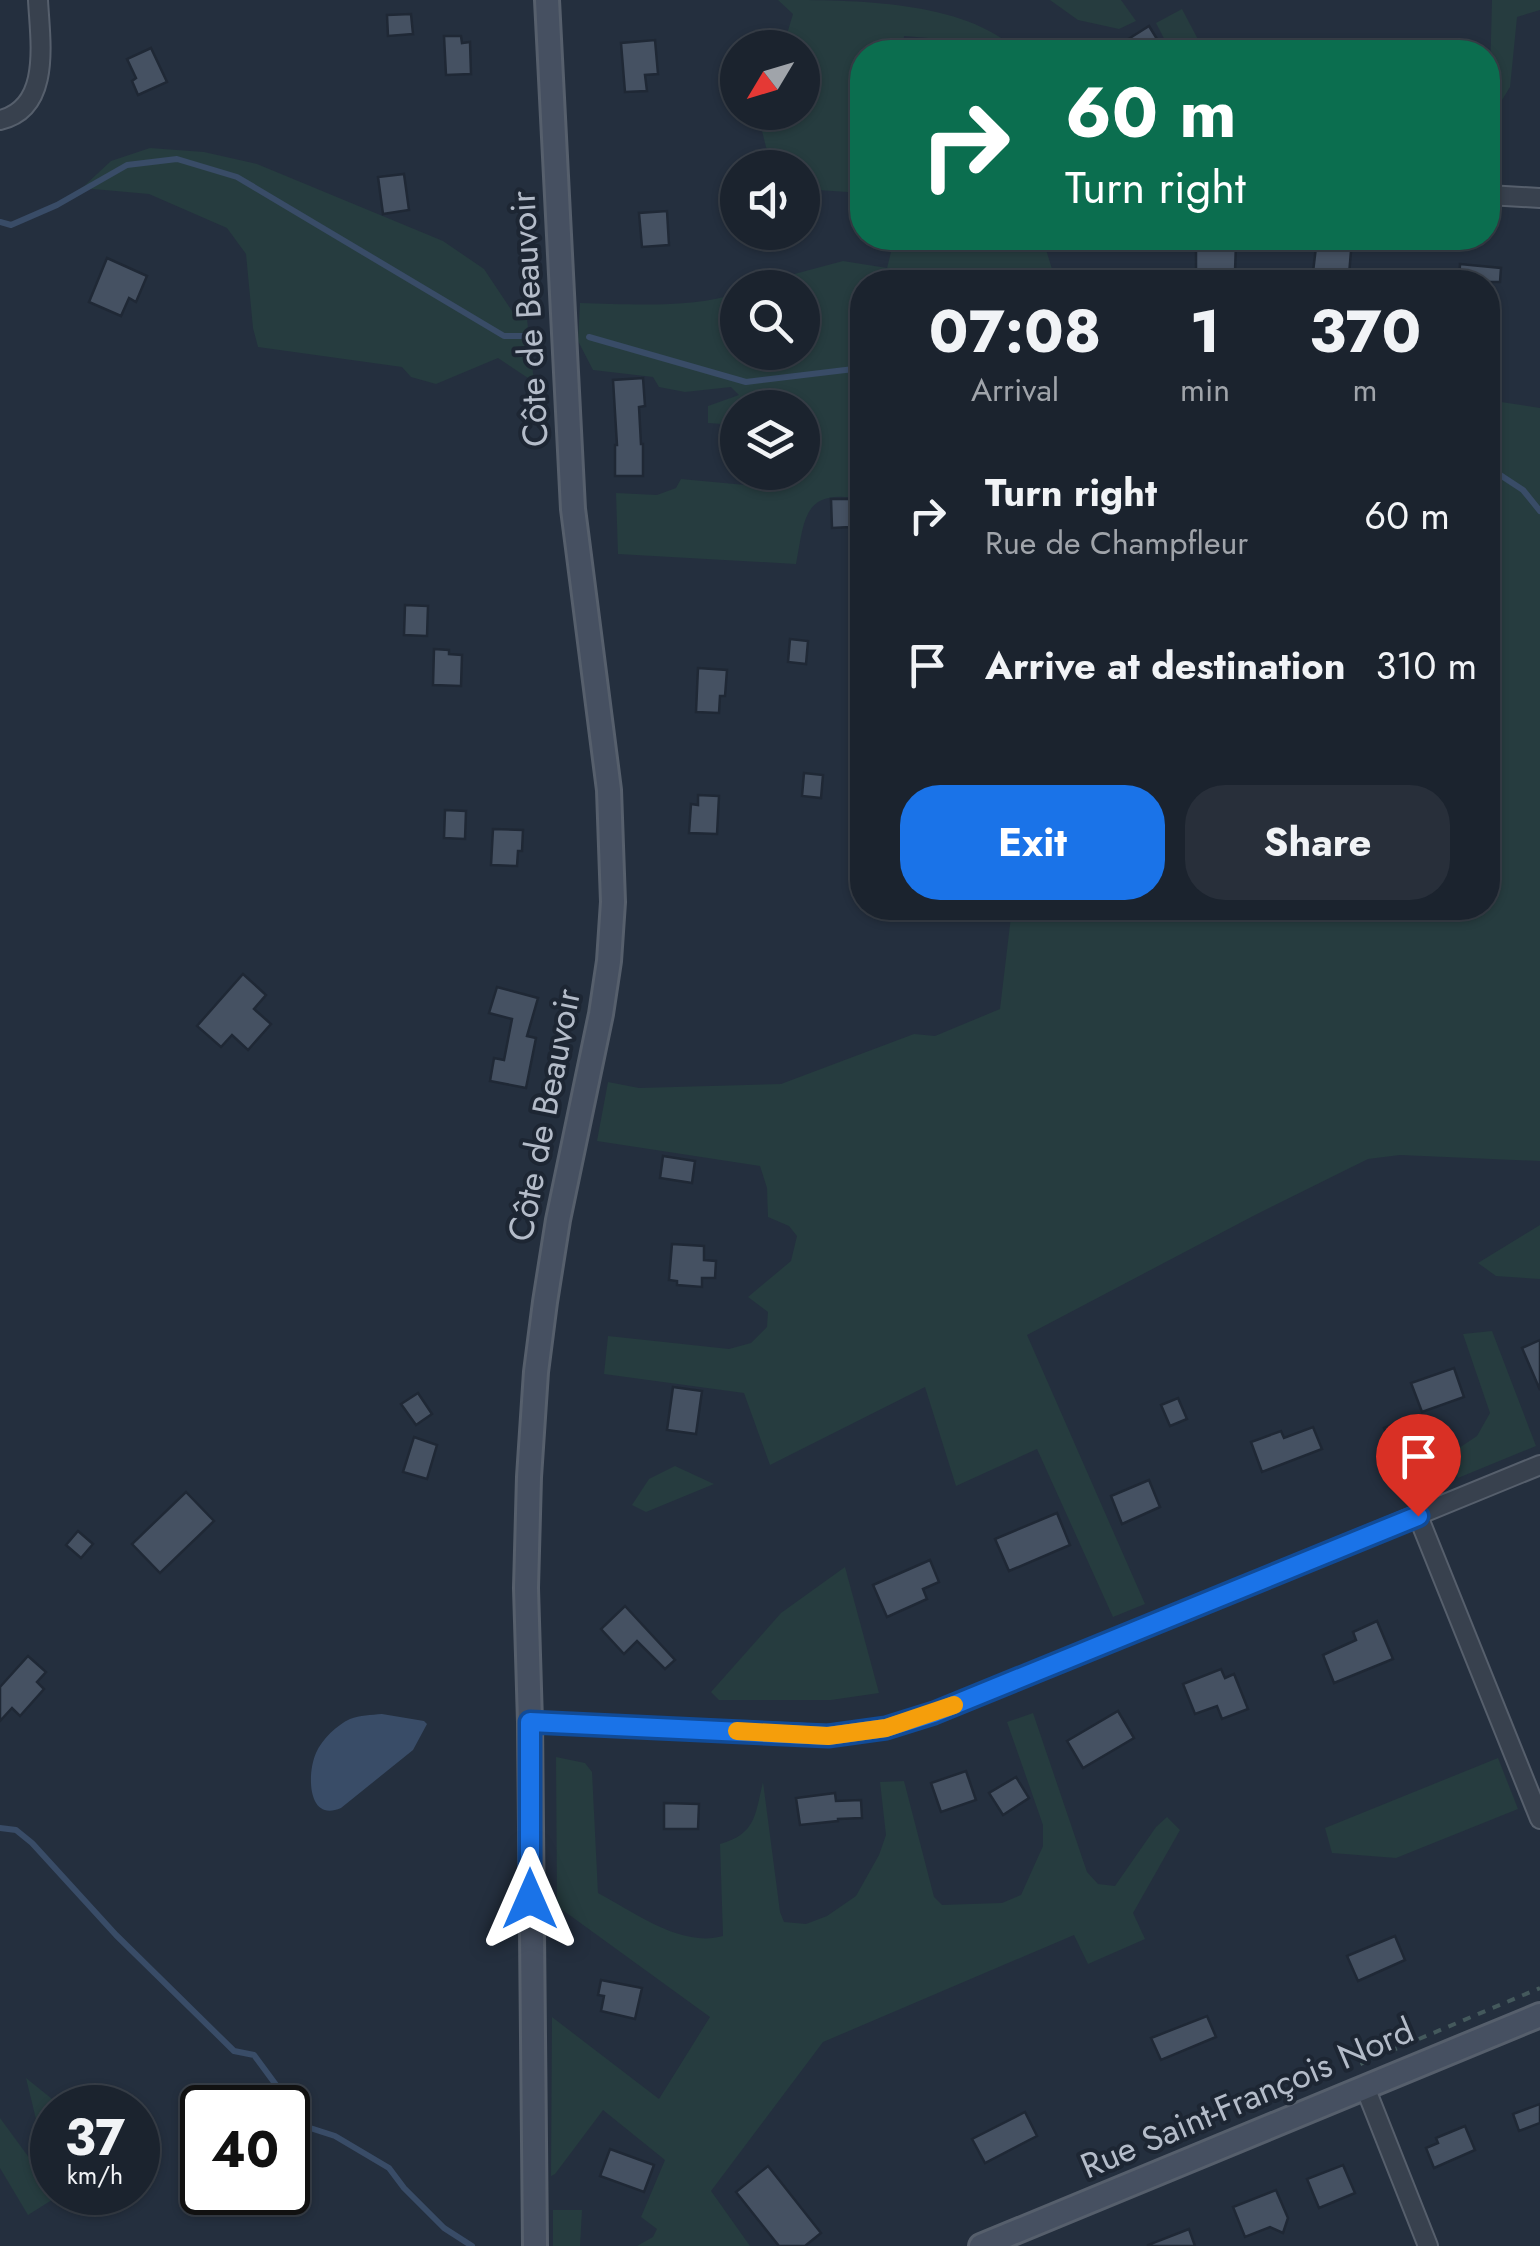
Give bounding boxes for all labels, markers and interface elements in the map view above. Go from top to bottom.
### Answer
north arrow [720,30,820,130]
map controls [720,30,820,490]
text: 60 m [1065,62,1237,163]
icon: right [900,80,1030,210]
button: sound [720,150,820,250]
text: Turn right [1065,155,1246,220]
street label: Côte de Beauvoir [497,190,561,448]
button: search [720,270,820,370]
text: 07:08 [929,288,1101,375]
text: 1 [1190,288,1220,375]
text: 370 [1309,288,1421,375]
text: Arrival [971,367,1059,413]
text: min [1180,367,1230,413]
text: m [1353,367,1378,413]
button: layers [720,390,820,490]
text: Turn right [985,465,1157,520]
icon: right [900,488,955,543]
text: 60 m [1364,488,1450,543]
text: Rue de Champfleur [985,520,1248,566]
icon: arrive [900,638,955,693]
text: Arrive at destination [985,638,1346,693]
text: 310 m [1376,638,1477,693]
button: Exit [900,785,1165,900]
button: Share [1185,785,1450,900]
street label: Côte de Beauvoir [495,984,593,1246]
pin [1376,1414,1461,1517]
icon: arrive [1391,1429,1446,1484]
position arrow [478,1847,582,1951]
street label: Rue Saint-François Nord [1073,2005,1421,2191]
speed limit sign: 40 [180,2085,310,2215]
text: 37 [65,2101,125,2174]
text: km/h [67,2157,123,2193]

